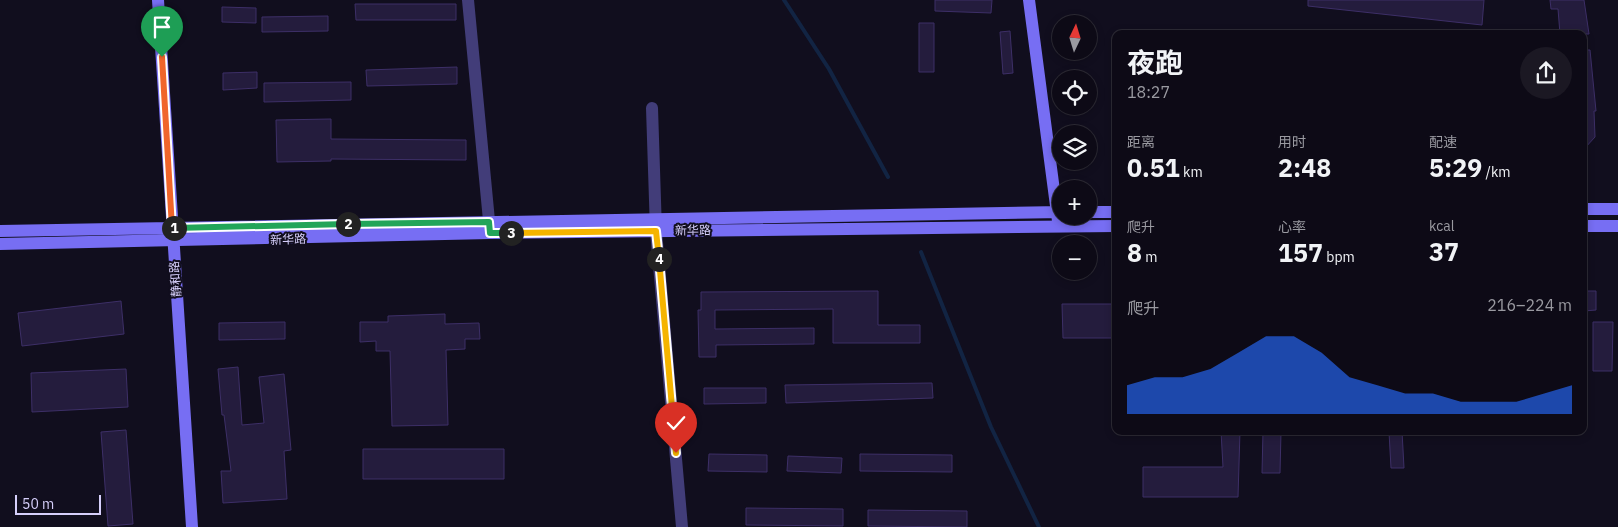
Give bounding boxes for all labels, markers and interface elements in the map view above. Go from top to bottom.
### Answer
pin [141,6,183,57]
icon: arrive [148,13,176,41]
north arrow [1052,15,1098,60]
map controls [1052,15,1097,280]
text: 夜跑 [1127,44,1183,81]
button: share [1520,47,1572,99]
button: locate [1052,70,1097,115]
text: 18:27 [1127,82,1170,102]
button: layers [1052,125,1097,170]
text: 距离 [1127,133,1155,151]
text: 用时 [1278,133,1306,151]
text: 配速 [1429,133,1457,151]
text: 0.51 [1127,151,1180,184]
text: 2:48 [1278,151,1331,184]
text: 5:29 [1429,151,1482,184]
text: km [1180,163,1203,181]
text: /km [1482,163,1511,181]
button: + [1052,180,1097,225]
pin: 2 [336,212,360,236]
text: 2 [344,215,353,233]
pin: 1 [162,216,186,240]
text: kcal [1429,217,1454,235]
text: 爬升 [1127,218,1155,236]
text: 心率 [1278,218,1306,236]
text: 1 [170,219,179,237]
pin: 3 [498,220,524,246]
street label: 新华路 [675,222,711,238]
text: 3 [507,224,516,242]
street label: 新华路 [270,231,306,247]
button: − [1052,235,1097,280]
text: 37 [1429,235,1459,268]
text: 8 [1127,236,1142,269]
text: 157 [1278,236,1323,269]
pin: 4 [646,246,672,272]
text: m [1142,248,1158,266]
text: bpm [1323,248,1355,266]
text: 4 [655,250,664,268]
street label: 静和路 [166,261,184,297]
text: 216–224 m [1487,295,1572,315]
text: 爬升 [1127,298,1159,318]
pin [655,402,697,453]
icon: check [662,409,690,437]
scale bar [15,492,101,515]
text: 50 m [22,495,54,513]

